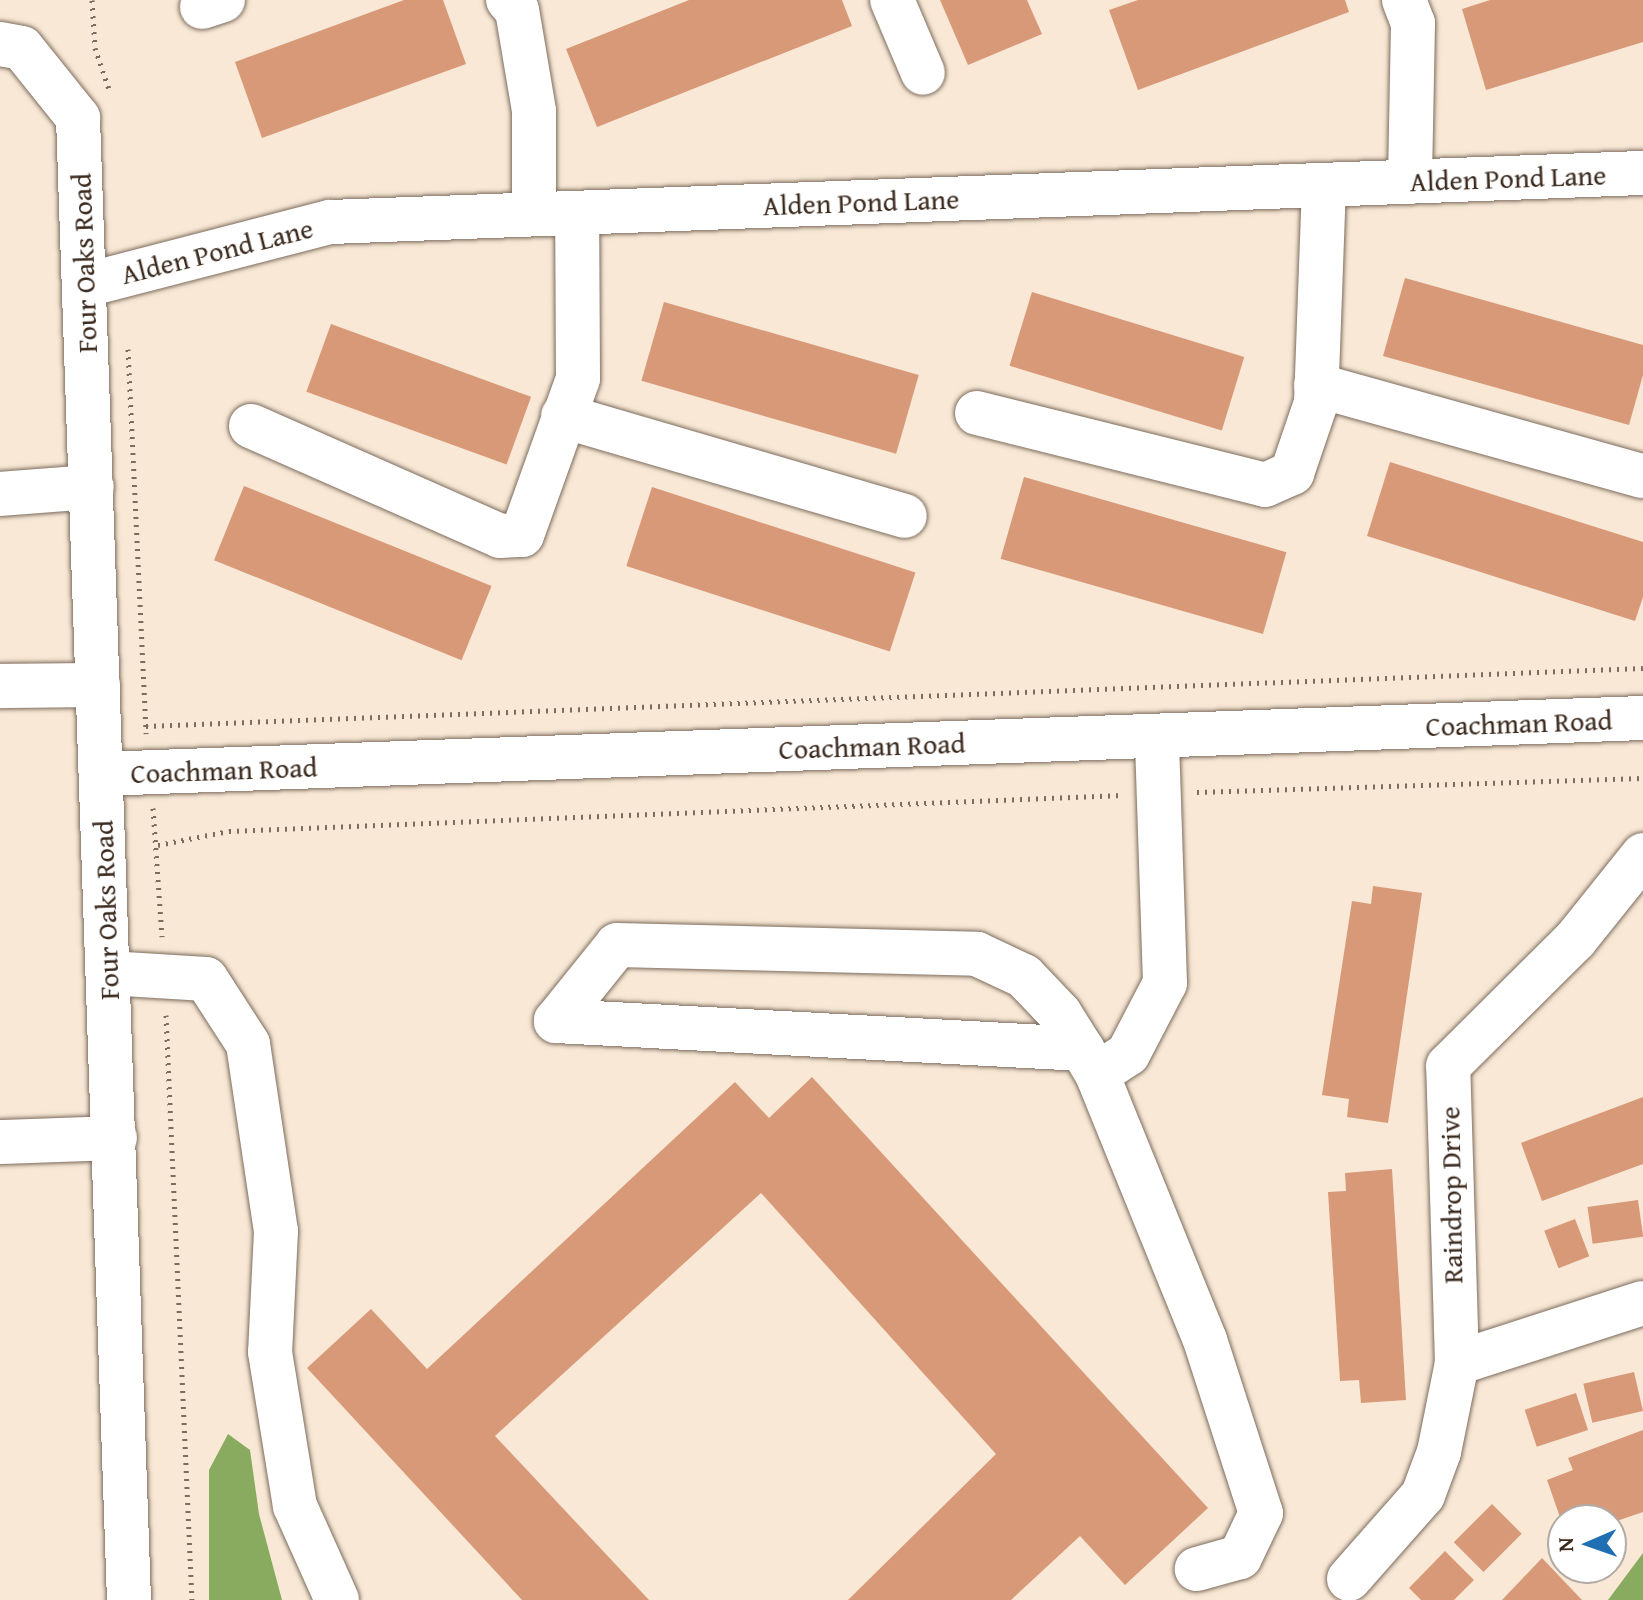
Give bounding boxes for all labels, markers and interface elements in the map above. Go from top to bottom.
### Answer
street label: Alden Pond Lane [1409,158,1607,198]
street label: Four Oaks Road [64,172,104,354]
street label: Alden Pond Lane [762,182,960,222]
street label: Alden Pond Lane [117,211,317,291]
street label: Coachman Road [1425,703,1613,743]
street label: Coachman Road [778,726,966,766]
street label: Coachman Road [130,750,318,790]
street label: Four Oaks Road [86,819,126,1001]
street label: Raindrop Drive [1433,1106,1469,1284]
north arrow [1547,1504,1627,1584]
text: N [1549,1537,1581,1553]

